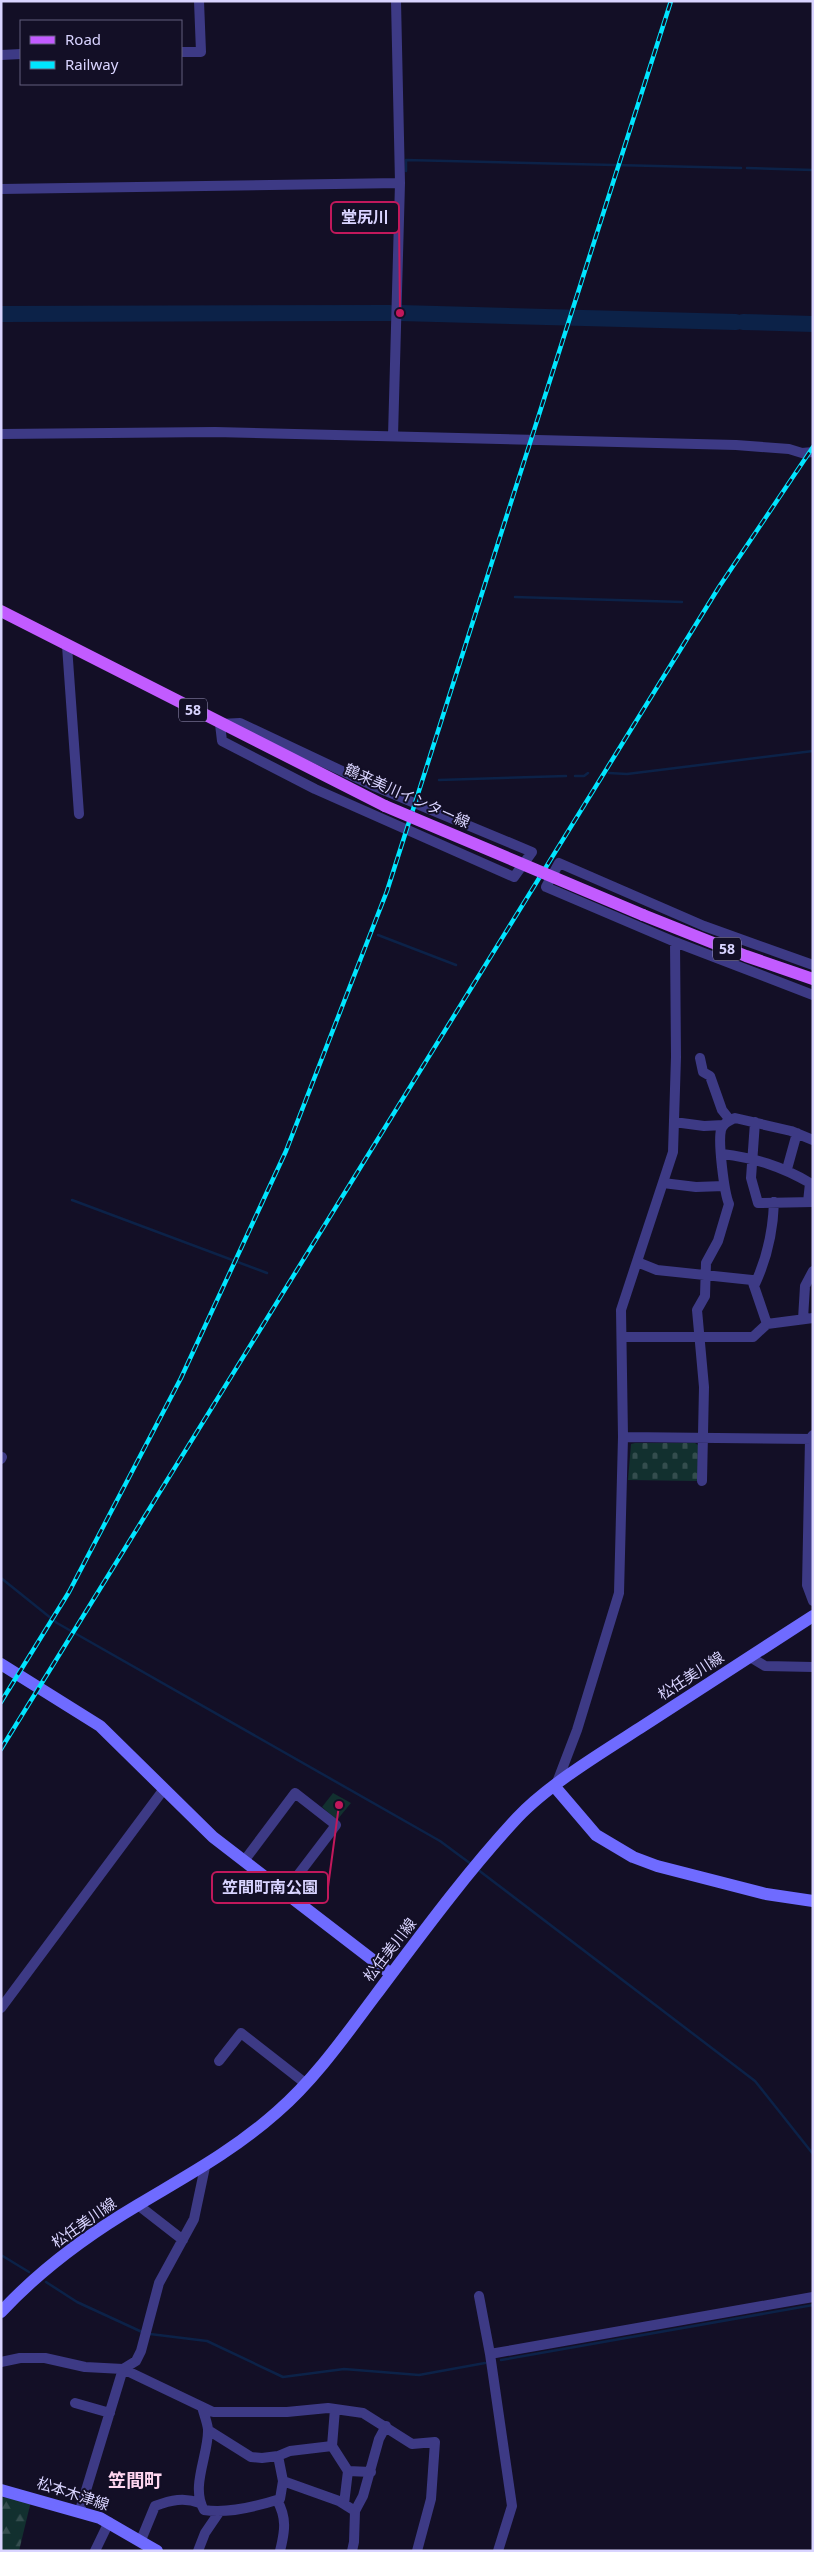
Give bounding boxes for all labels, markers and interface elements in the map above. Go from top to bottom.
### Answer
legend [20,20,182,85]
text: Road [65,29,101,49]
text: Railway [65,54,119,74]
callout: 堂尻川 [331,202,399,233]
text: 堂尻川 [341,206,389,228]
road number: 58 [179,698,207,722]
street label: 鶴来美川インター線 [342,758,473,832]
road number: 58 [713,938,741,961]
street label: 松任美川線 [654,1646,727,1704]
callout: 笠間町南公園 [212,1872,328,1903]
text: 笠間町南公園 [222,1876,318,1898]
street label: 松任美川線 [358,1914,420,1985]
street label: 松任美川線 [47,2192,120,2252]
district label: 笠間町 [108,2468,162,2492]
street label: 松本木津線 [35,2472,112,2514]

